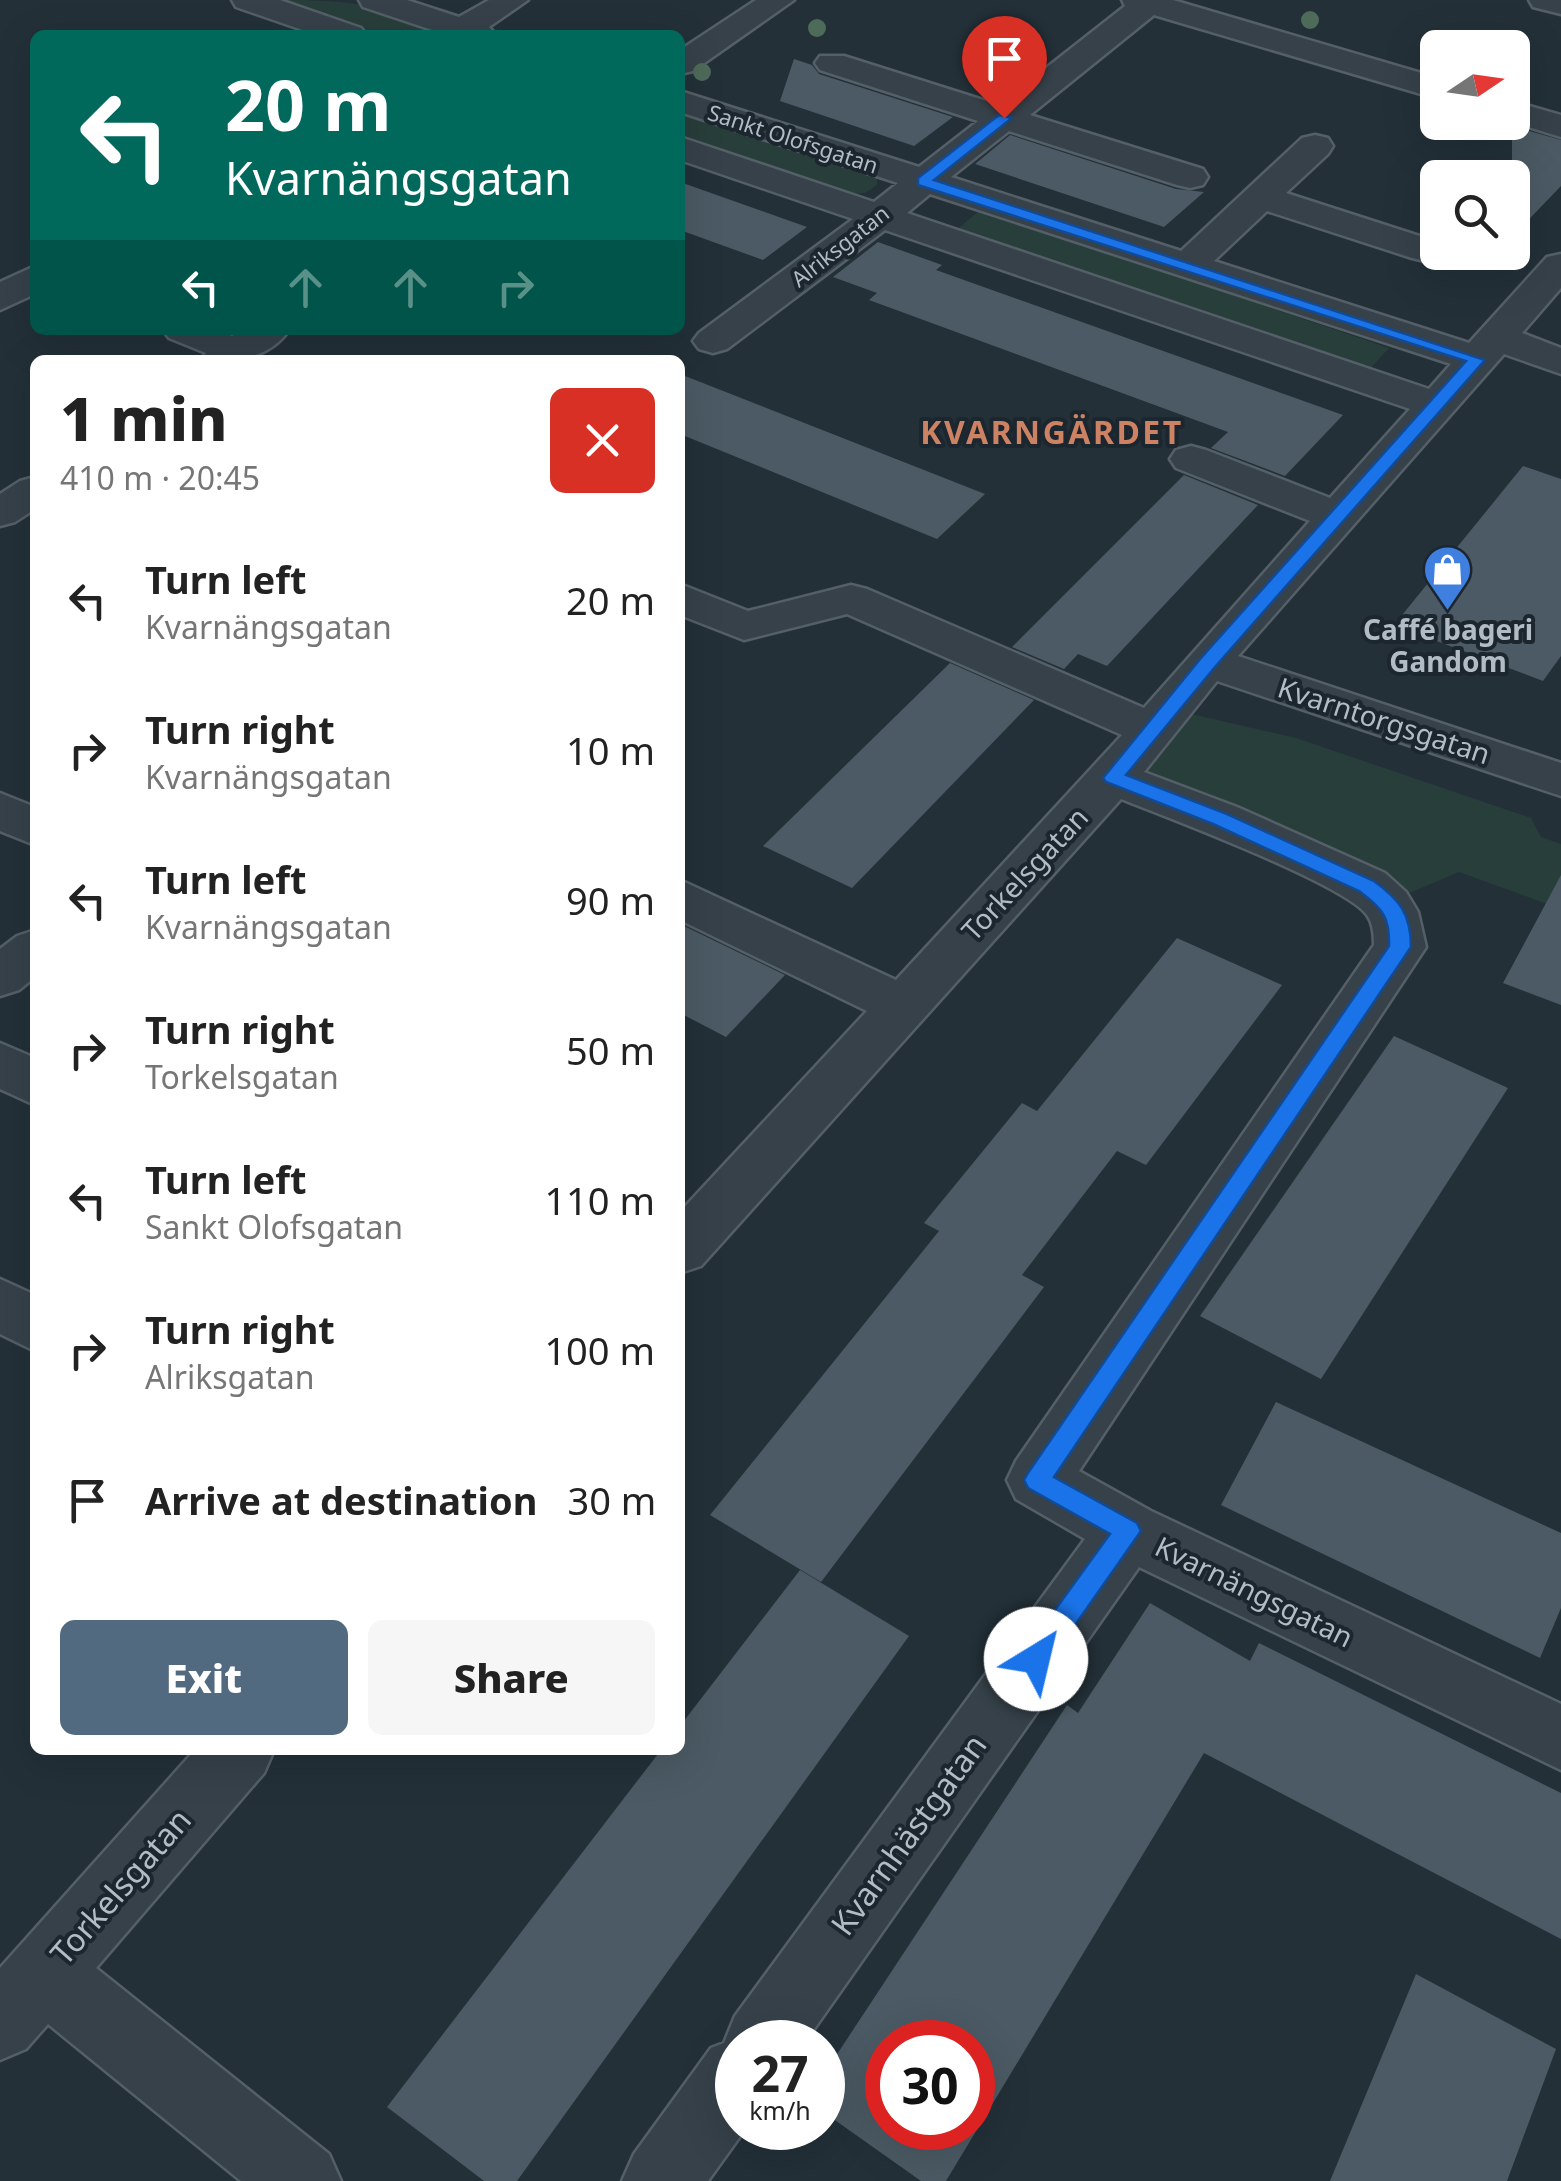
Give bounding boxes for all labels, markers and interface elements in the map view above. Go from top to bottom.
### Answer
pin [962,16,1047,119]
north arrow [1420,30,1530,140]
map controls [1420,30,1530,270]
icon: arrive [977,31,1032,86]
text: 20 m [225,56,392,152]
icon: left [60,70,190,200]
street label: Sankt Olofsgatan [704,96,882,180]
text: Kvarnängsgatan [225,147,572,208]
button: search [1420,160,1530,270]
street label: Alriksgatan [784,198,895,293]
icon: left [173,260,228,315]
icon: ahead [278,260,333,315]
icon: ahead [383,260,438,315]
icon: right [488,260,543,315]
text: 1 min [60,377,228,459]
button: close [550,388,655,493]
district label: KVARNGÄRDET [920,410,1184,453]
text: 410 m · 20:45 [60,456,260,499]
shop icon: Caffé bageri Gandom [1422,544,1474,612]
text: Turn left [145,553,307,605]
icon: left [60,573,115,628]
text: 20 m [566,574,655,626]
text: Kvarnängsgatan [145,605,392,648]
place label: Caffé bageri Gandom [1363,610,1533,680]
street label: Kvarntorgsgatan [1273,668,1495,772]
text: Turn right [145,703,335,755]
icon: right [60,723,115,778]
text: 10 m [566,724,655,776]
text: Kvarnängsgatan [145,755,392,798]
street label: Torkelsgatan [953,798,1096,948]
text: Turn left [145,853,307,905]
icon: left [60,873,115,928]
text: 90 m [566,874,655,926]
text: Kvarnängsgatan [145,905,392,948]
text: Turn right [145,1003,335,1055]
icon: right [60,1023,115,1078]
text: 50 m [566,1024,655,1076]
text: Torkelsgatan [145,1055,339,1098]
text: Turn left [145,1153,307,1205]
icon: left [60,1173,115,1228]
text: 110 m [544,1174,655,1226]
text: Sankt Olofsgatan [145,1205,403,1248]
text: Turn right [145,1303,335,1355]
icon: right [60,1323,115,1378]
text: 100 m [544,1324,655,1376]
text: Alriksgatan [145,1355,315,1398]
icon: arrive [60,1473,115,1528]
text: Arrive at destination [145,1474,537,1526]
text: 30 m [567,1474,656,1526]
street label: Kvarnängsgatan [1149,1527,1360,1655]
position arrow [984,1607,1088,1711]
button: Exit [60,1620,348,1735]
button: Share [368,1620,655,1735]
street label: Kvarnhästgatan [820,1725,995,1943]
street label: Torkelsgatan [40,1799,200,1973]
speed limit sign: 30 [865,2020,995,2150]
text: 27 [751,2039,809,2107]
text: km/h [749,2093,811,2127]

